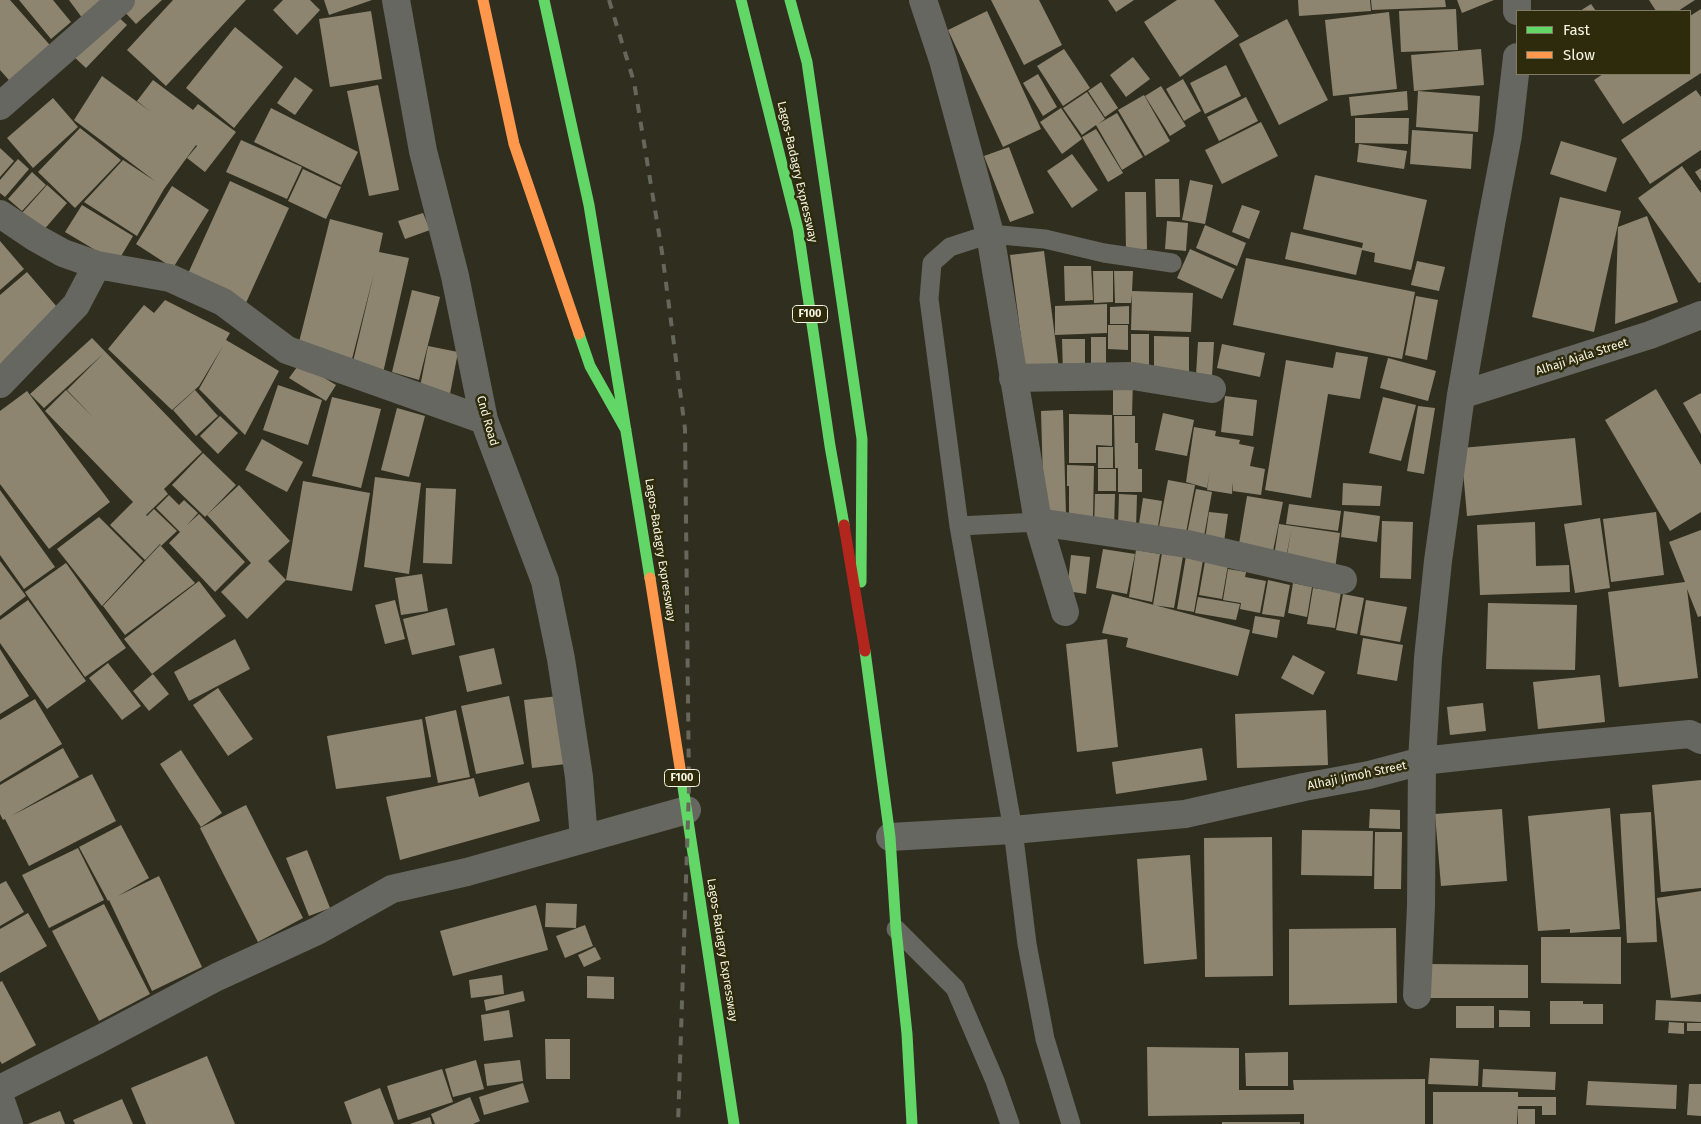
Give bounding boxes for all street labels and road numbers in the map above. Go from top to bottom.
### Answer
street label: Lagos-Badagry Expressway [774,100,820,244]
road number: F100 [792,306,828,322]
street label: Alhaji Ajala Street [1534,335,1630,379]
street label: Cnd Road [473,394,501,448]
street label: Lagos-Badagry Expressway [642,477,678,623]
street label: Alhaji Jimoh Street [1306,758,1408,794]
road number: F100 [664,770,700,786]
street label: Lagos-Badagry Expressway [704,877,740,1023]

